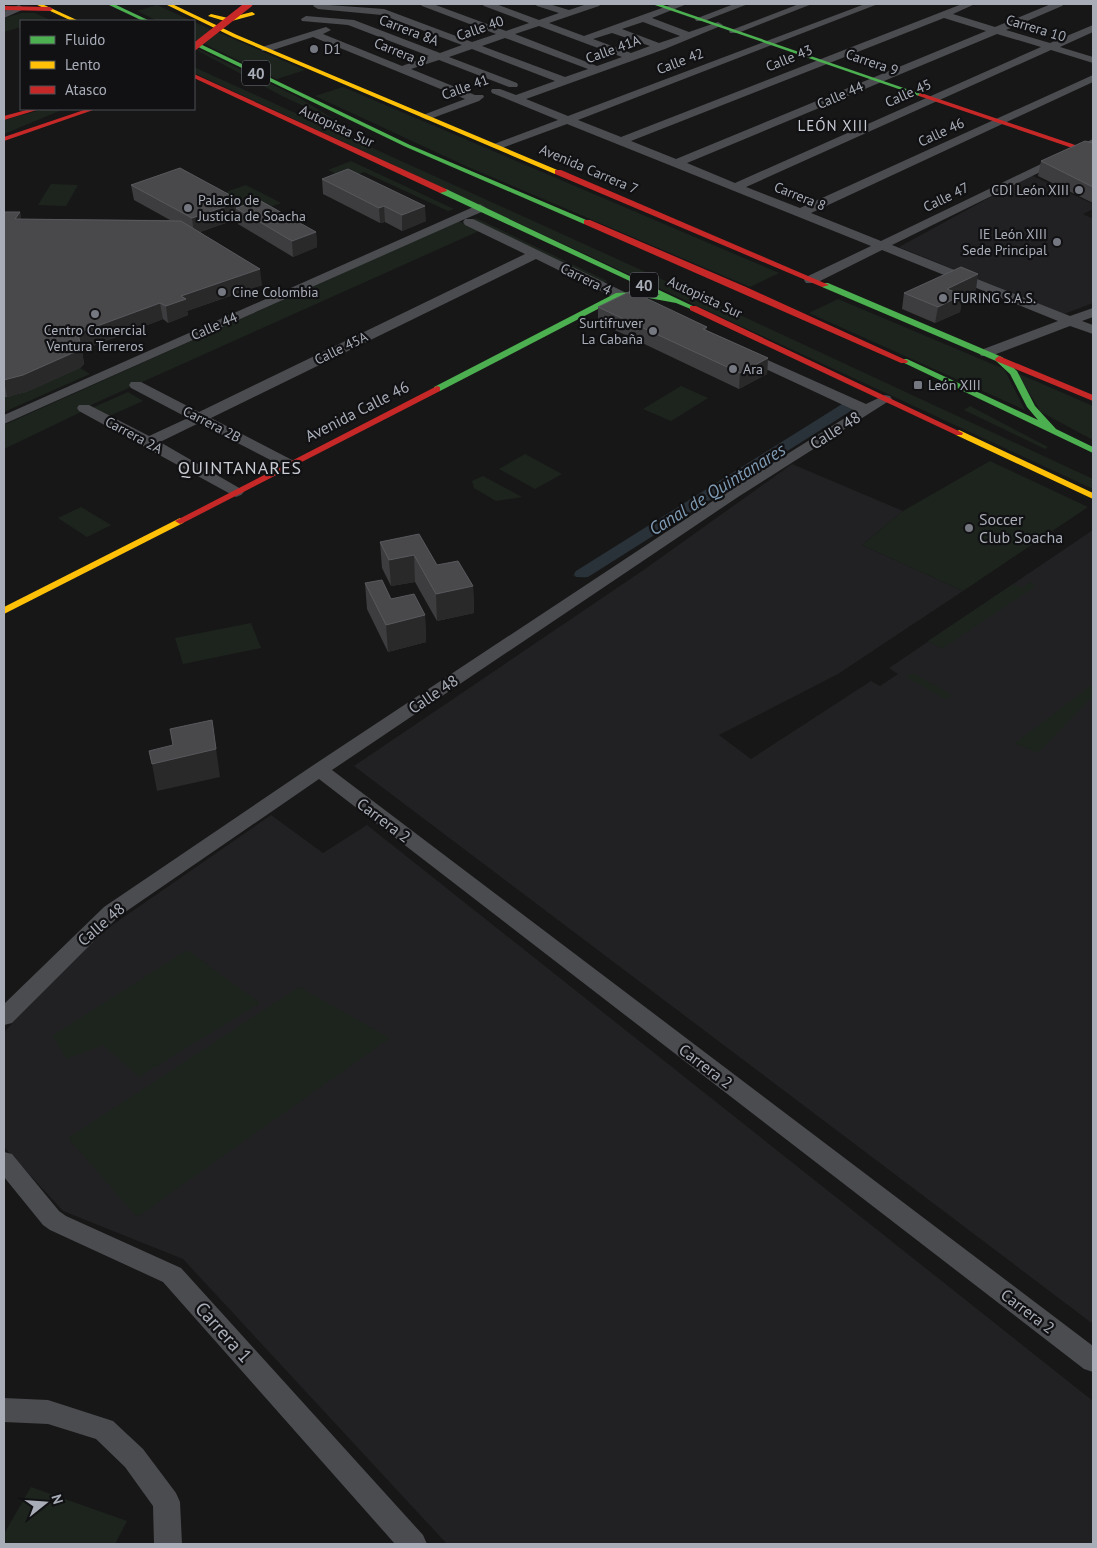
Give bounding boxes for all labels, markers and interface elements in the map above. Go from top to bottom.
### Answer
street label: Carrera 8A [377,10,442,50]
street label: Carrera 10 [1004,10,1069,46]
street label: Calle 40 [454,11,506,44]
legend [20,20,195,110]
text: Fluido [65,30,105,49]
street label: Calle 41A [583,30,644,67]
street label: Carrera 8 [371,33,429,71]
place label: D1 [324,40,341,58]
street label: Calle 43 [763,40,815,76]
marker: D1 [308,43,320,55]
street label: Calle 42 [654,44,706,78]
street label: Carrera 9 [843,45,901,79]
text: Lento [65,55,101,74]
road number: 40 [242,60,270,86]
street label: Calle 41 [439,70,491,104]
street label: Calle 45 [882,75,934,111]
street label: Calle 44 [814,77,866,113]
text: Atasco [65,80,107,99]
street label: Autopista Sur [297,101,377,151]
street label: Calle 46 [915,113,967,151]
district label: LEÓN XIII [797,116,869,135]
street label: Avenida Carrera 7 [537,140,641,198]
street label: Carrera 8 [771,177,829,215]
street label: Calle 47 [920,178,972,216]
place label: CDI León XIII [991,181,1069,199]
marker: CDI León XIII [1073,184,1085,196]
place label: Palacio de Justicia de Soacha [197,191,306,225]
marker: Palacio de Justicia de Soacha [182,202,194,214]
place label: IE León XIII Sede Principal [962,225,1047,259]
marker: IE León XIII Sede Principal [1051,236,1063,248]
street label: Carrera 4 [558,259,615,299]
road number: 40 [630,272,658,298]
street label: Autopista Sur [665,272,745,322]
place label: Cine Colombia [232,283,319,301]
marker: Cine Colombia [216,286,228,298]
place label: FURING S.A.S. [953,289,1036,307]
marker: FURING S.A.S. [937,292,949,304]
marker: Centro Comercial Ventura Terreros [89,308,101,320]
street label: Calle 44 [188,308,240,344]
place label: Surtifruver La Cabaña [579,314,643,348]
place label: Centro Comercial Ventura Terreros [44,321,146,355]
marker: Surtifruver La Cabaña [647,325,659,337]
street label: Calle 45A [311,327,371,369]
place label: Ara [743,360,763,378]
marker: Ara [727,363,739,375]
street label: Avenida Calle 46 [302,376,412,446]
place label: León XIII [928,376,981,394]
marker: León XIII [912,379,924,391]
street label: Carrera 2B [180,402,244,446]
street label: Calle 48 [806,407,864,453]
street label: Carrera 2A [102,412,167,458]
water label: Canal de Quintanares [644,437,790,540]
district label: QUINTANARES [178,456,302,479]
place label: Soccer Club Soacha [979,509,1063,547]
marker: Soccer Club Soacha [963,522,975,534]
street label: Calle 48 [404,670,462,718]
street label: Carrera 2 [353,793,415,847]
street label: Calle 48 [73,898,129,950]
street label: Carrera 2 [675,1039,737,1093]
street label: Carrera 2 [997,1284,1059,1338]
street label: Carrera 1 [190,1297,258,1367]
north arrow [20,1478,70,1528]
text: N [47,1492,67,1506]

